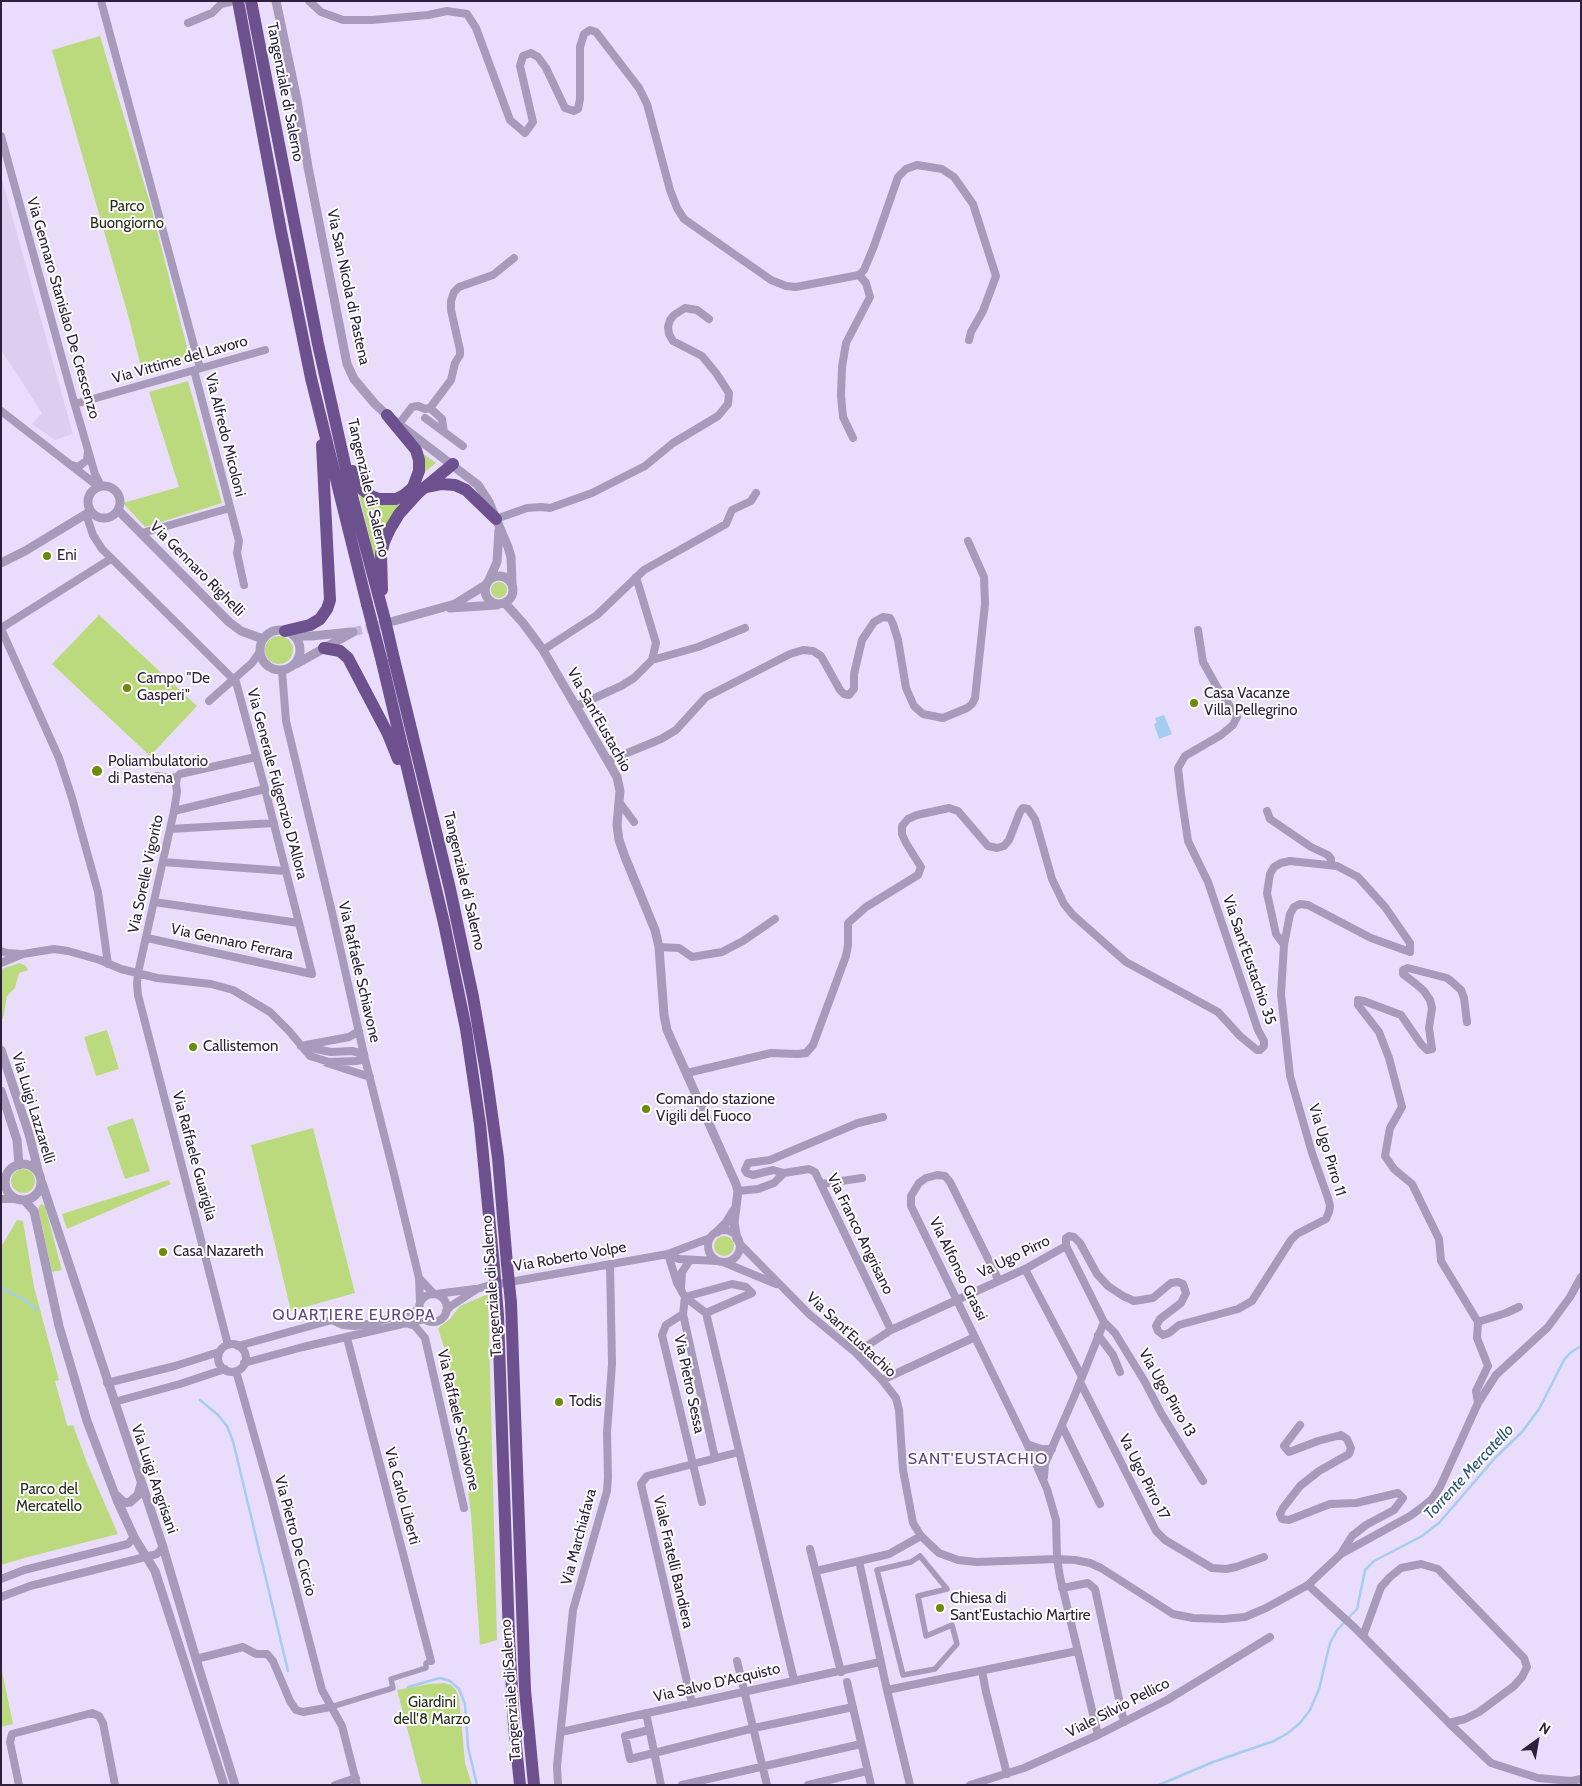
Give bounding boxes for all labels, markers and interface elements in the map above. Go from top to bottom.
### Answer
street label: Tangenziale di Salerno [263,21,307,163]
street label: Via Gennaro Stanislao De Crescenzo [23,195,103,421]
park label: Parco Buongiorno [90,198,164,233]
street label: Via San Nicola di Pastena [323,207,373,367]
street label: Via Vittime del Lavoro [110,332,250,388]
street label: Via Alfredo Micoloni [201,371,249,499]
street label: Tangenziale di Salerno [343,417,393,559]
street label: Via Gennaro Righelli [146,518,248,620]
place label: Eni [57,547,77,565]
marker: Eni [41,550,53,562]
street label: Via Sant'Eustachio [563,665,635,775]
place label: Campo "De Gasperi" [137,670,210,705]
marker: Campo "De Gasperi" [121,682,133,694]
place label: Casa Vacanze Villa Pellegrino [1204,685,1297,720]
street label: Via Generale Fulgenzio D'Allora [243,687,311,881]
marker: Casa Vacanze Villa Pellegrino [1188,697,1200,709]
place label: Poliambulatorio di Pastena [108,753,208,788]
marker: Poliambulatorio di Pastena [90,764,104,778]
street label: Tangenziale di Salerno [439,810,489,952]
street label: Via Sorelle Vigorito [125,813,167,935]
street label: Via Sant'Eustachio 35 [1218,893,1280,1027]
street label: Via Raffaele Schiavone [334,900,384,1044]
street label: Via Gennaro Ferrara [169,920,295,964]
place label: Callistemon [203,1038,278,1056]
marker: Callistemon [187,1041,199,1053]
street label: Via Luigi Lazzarelli [8,1050,58,1166]
street label: Via Raffaele Guariglia [168,1089,220,1223]
place label: Comando stazione Vigili del Fuoco [656,1091,775,1126]
street label: Via Ugo Pirro 11 [1304,1102,1350,1198]
marker: Comando stazione Vigili del Fuoco [640,1103,652,1115]
street label: Via Franco Angrisano [823,1171,897,1297]
street label: Via Alfonso Grassi [925,1214,991,1324]
street label: Tangenziale di Salerno [478,1215,506,1357]
street label: Va Ugo Pirro [975,1232,1053,1282]
street label: Via Roberto Volpe [512,1238,628,1276]
place label: Casa Nazareth [173,1243,264,1261]
marker: Casa Nazareth [157,1246,169,1258]
street label: Via Sant'Eustachio [802,1289,900,1381]
district label: QUARTIERE EUROPA [270,1305,438,1325]
street label: Via Pietro Sessa [670,1333,708,1435]
street label: Via Ugo Pirro 13 [1134,1346,1200,1440]
street label: Via Raffaele Schiavone [433,1348,483,1492]
place label: Todis [569,1393,602,1411]
marker: Todis [553,1396,565,1408]
water label: Torrente Mercatello [1420,1420,1518,1524]
street label: Via Luigi Angrisani [127,1422,181,1536]
street label: Va Ugo Pirro 17 [1115,1431,1173,1523]
street label: Via Carlo Liberti [380,1446,424,1546]
district label: SANT'EUSTACHIO [906,1449,1050,1469]
street label: Via Pietro De Ciccio [270,1474,320,1598]
park label: Parco del Mercatello [16,1481,82,1516]
street label: Via Marchiafava [558,1487,600,1587]
street label: Viale Fratelli Bandiera [649,1494,697,1630]
place label: Chiesa di Sant'Eustachio Martire [950,1590,1090,1625]
marker: Chiesa di Sant'Eustachio Martire [934,1602,946,1614]
street label: Tangenziale di Salerno [497,1619,525,1761]
street label: Via Salvo D'Acquisto [652,1660,782,1706]
street label: Viale Silvio Pellico [1063,1674,1173,1742]
park label: Giardini dell'8 Marzo [393,1694,471,1729]
north arrow [1512,1716,1562,1766]
text: N [1536,1718,1554,1739]

